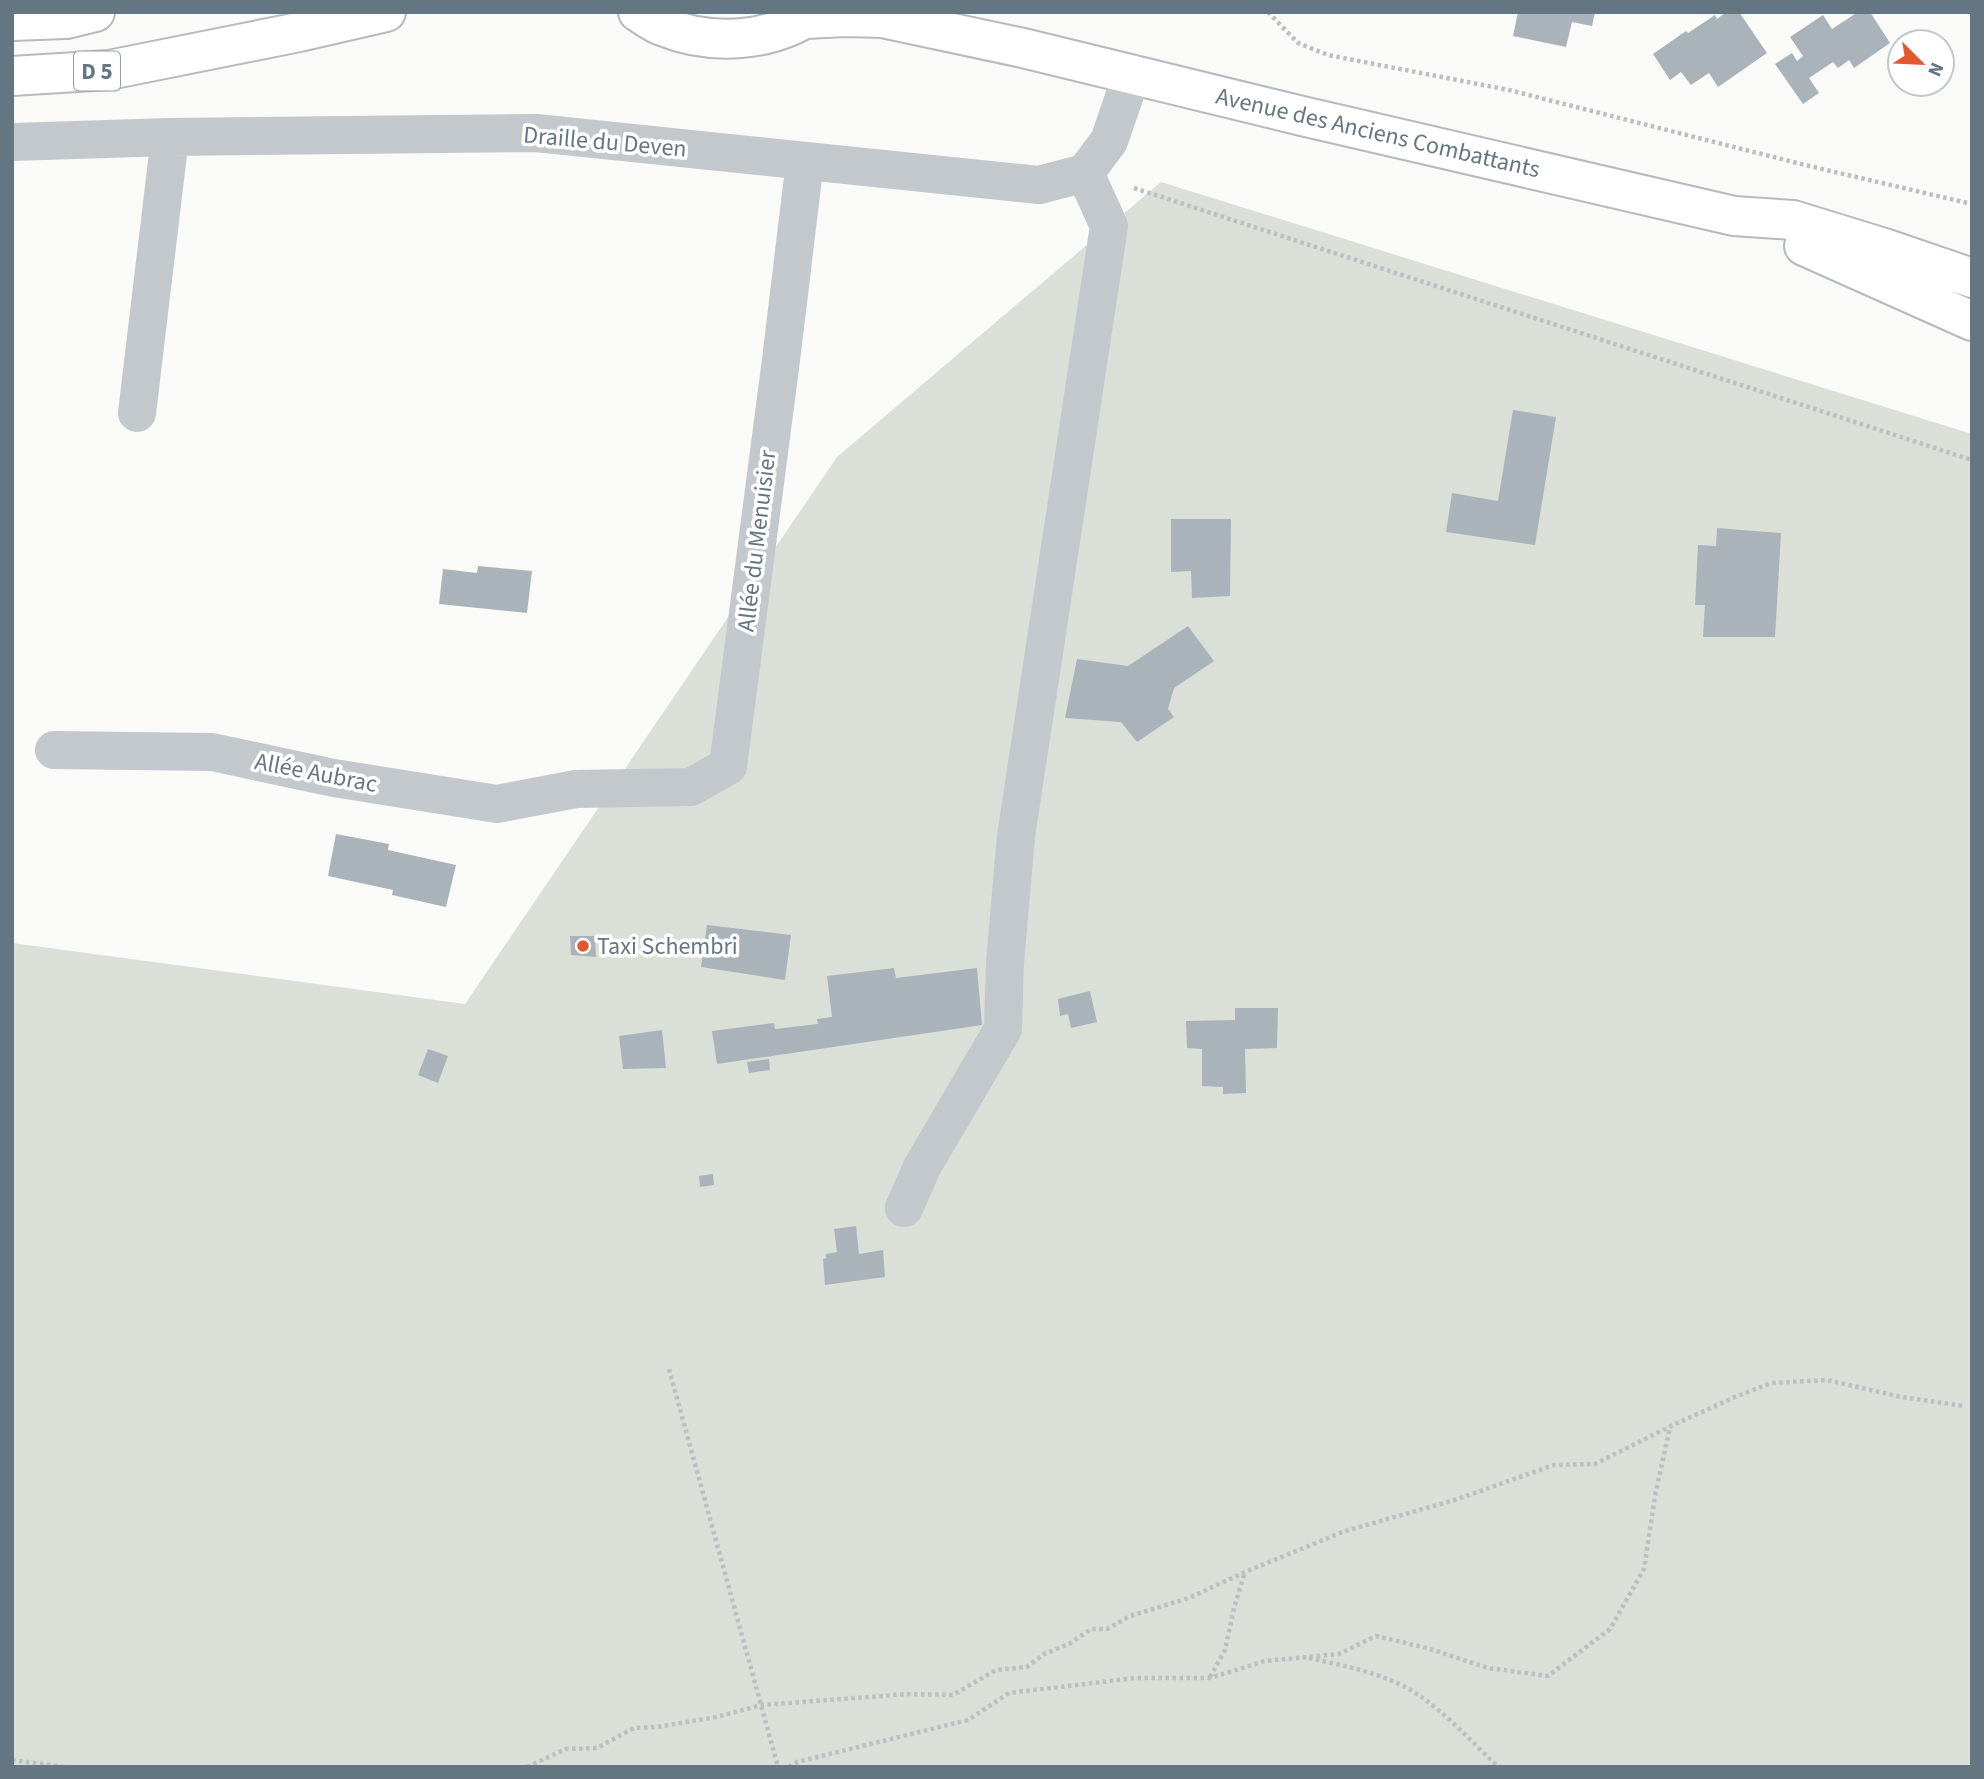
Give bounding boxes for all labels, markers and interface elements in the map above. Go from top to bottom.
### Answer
north arrow [1886,28,1956,98]
road number: D 5 [74,52,120,90]
text: N [1920,58,1950,81]
street label: Avenue des Anciens Combattants [1213,79,1543,187]
street label: Draille du Deven [522,117,688,167]
street label: Allée du Menuisier [728,448,786,634]
street label: Allée Aubrac [252,744,380,802]
place label: Taxi Schembri [597,929,738,964]
marker: Taxi Schembri [575,938,591,954]

